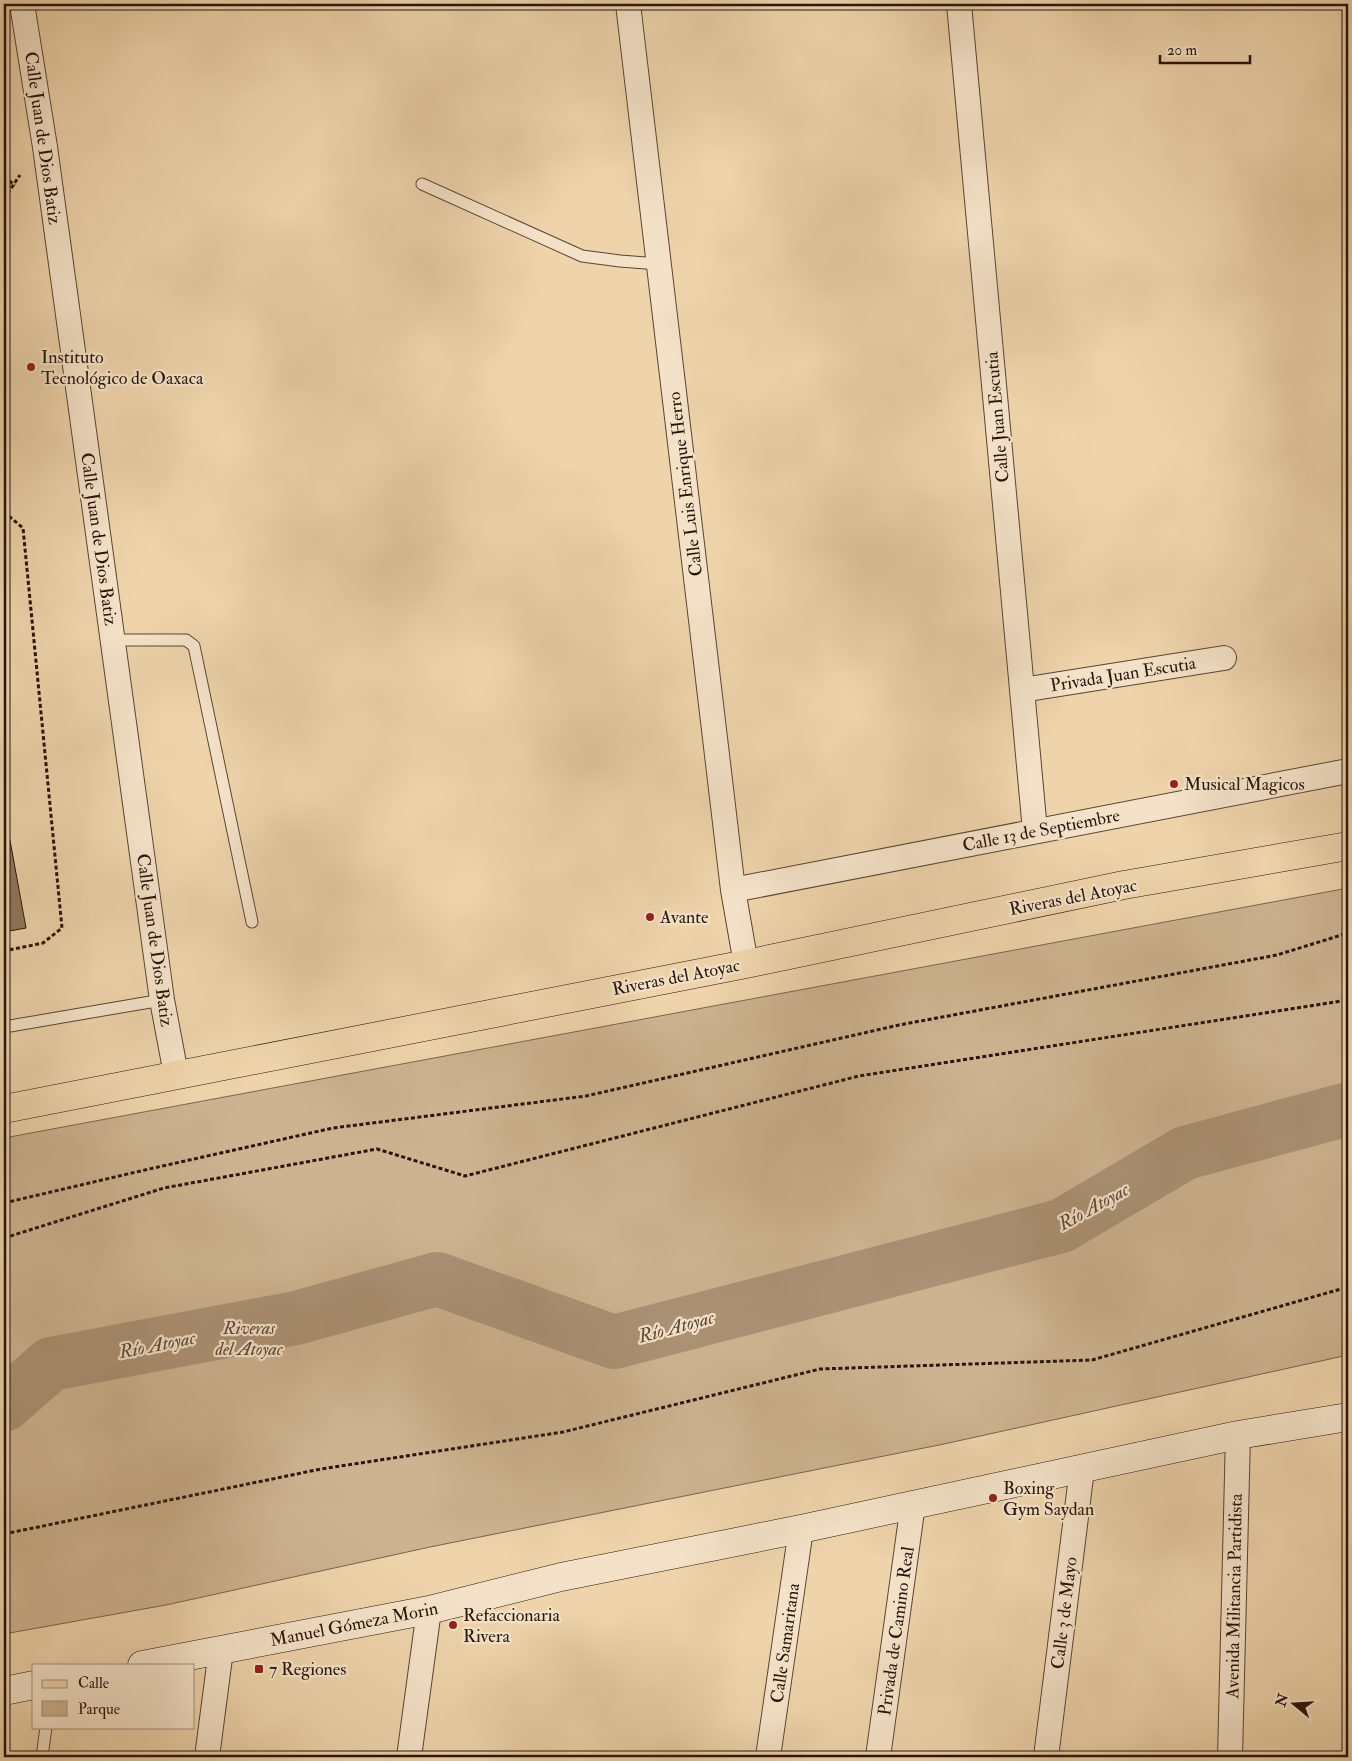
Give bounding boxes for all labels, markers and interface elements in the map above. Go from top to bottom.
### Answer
scale bar [1160,32,1250,64]
text: 20 m [1167,41,1197,60]
street label: Calle Juan de Dios Batiz [19,50,66,226]
place label: Instituto Tecnológico de Oaxaca [41,346,204,390]
street label: Calle Juan Escutia [980,350,1015,483]
marker: Instituto Tecnológico de Oaxaca [25,361,37,373]
street label: Calle Luis Enrique Herro [663,390,708,578]
street label: Calle Juan de Dios Batiz [75,451,122,627]
street label: Privada Juan Escutia [1049,652,1198,697]
place label: Musical Magicos [1184,773,1305,796]
marker: Musical Magicos [1168,778,1180,790]
street label: Calle 13 de Septiembre [960,804,1122,857]
street label: Calle Juan de Dios Batiz [131,852,178,1028]
street label: Riveras del Atoyac [1007,874,1139,921]
place label: Avante [659,906,709,929]
marker: Avante [644,911,656,923]
street label: Riveras del Atoyac [610,954,742,1001]
water label: Río Atoyac [1053,1177,1134,1237]
water label: Río Atoyac [635,1305,718,1349]
park label: Riveras del Atoyac [215,1317,283,1361]
water label: Río Atoyac [116,1326,198,1364]
place label: Boxing Gym Saydan [1003,1477,1094,1521]
marker: Boxing Gym Saydan [987,1492,999,1504]
street label: Avenida Militancia Partidista [1221,1493,1248,1700]
street label: Privada de Camino Real [873,1545,920,1717]
street label: Calle 3 de Mayo [1046,1555,1083,1670]
street label: Calle Samaritana [766,1581,805,1705]
street label: Manuel Gómeza Morin [268,1597,440,1652]
place label: Refaccionaria Rivera [463,1604,561,1648]
marker: Refaccionaria Rivera [447,1619,459,1631]
place label: 7 Regiones [269,1658,347,1681]
marker: 7 Regiones [253,1663,265,1675]
legend [32,1664,195,1728]
text: Calle [78,1674,109,1693]
north arrow [1270,1678,1320,1728]
text: N [1272,1691,1292,1710]
text: Parque [78,1700,120,1719]

